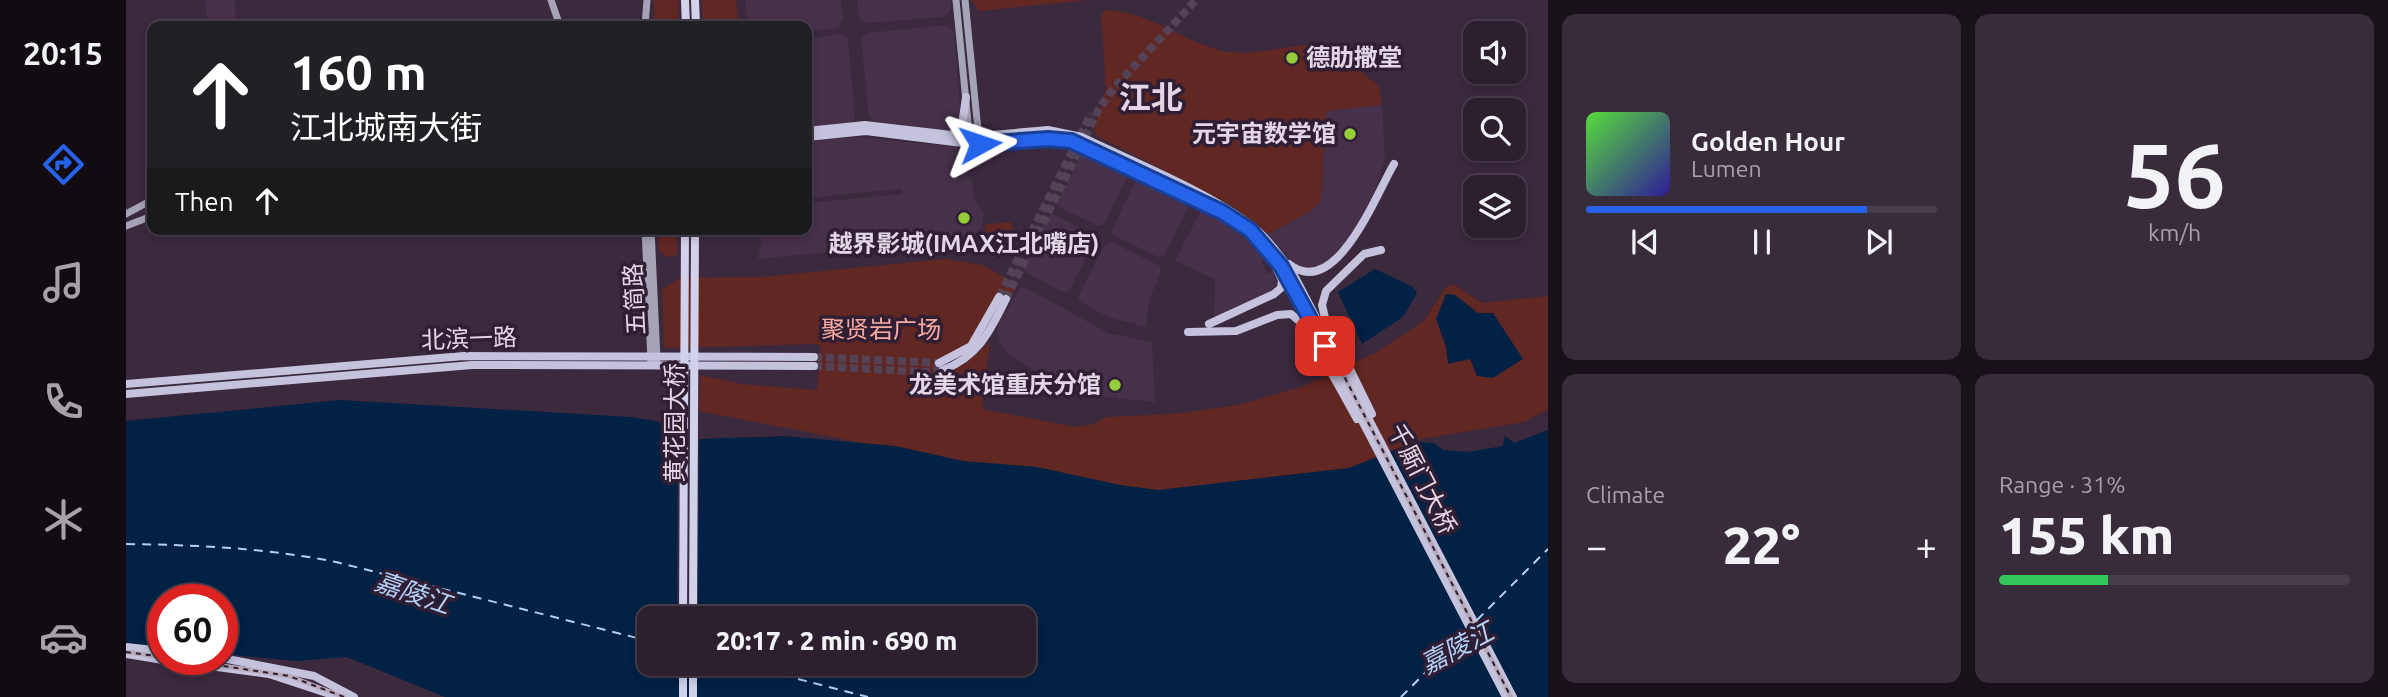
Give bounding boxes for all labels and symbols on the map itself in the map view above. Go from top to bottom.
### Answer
place label: 德肋撒堂 [1306,44,1402,71]
marker: 德肋撒堂 [1284,50,1300,66]
district label: 江北 [1119,79,1183,115]
position arrow [943,107,1017,181]
place label: 元宇宙数学馆 [1192,120,1336,147]
marker: 元宇宙数学馆 [1342,126,1358,142]
marker: 越界影城(IMAX江北嘴店) [956,210,972,226]
place label: 越界影城(IMAX江北嘴店) [829,230,1099,257]
street label: 五简路 [619,262,650,336]
park label: 聚贤岩广场 [821,316,941,343]
pin [1295,316,1355,376]
street label: 北滨一路 [421,323,517,354]
street label: 黄花园大桥 [661,363,688,483]
place label: 龙美术馆重庆分馆 [909,371,1101,398]
marker: 龙美术馆重庆分馆 [1107,377,1123,393]
street label: 千厮门大桥 [1383,419,1462,538]
water label: 嘉陵江 [372,566,458,620]
speed limit sign: 60 [147,584,238,675]
water label: 嘉陵江 [1416,615,1501,679]

